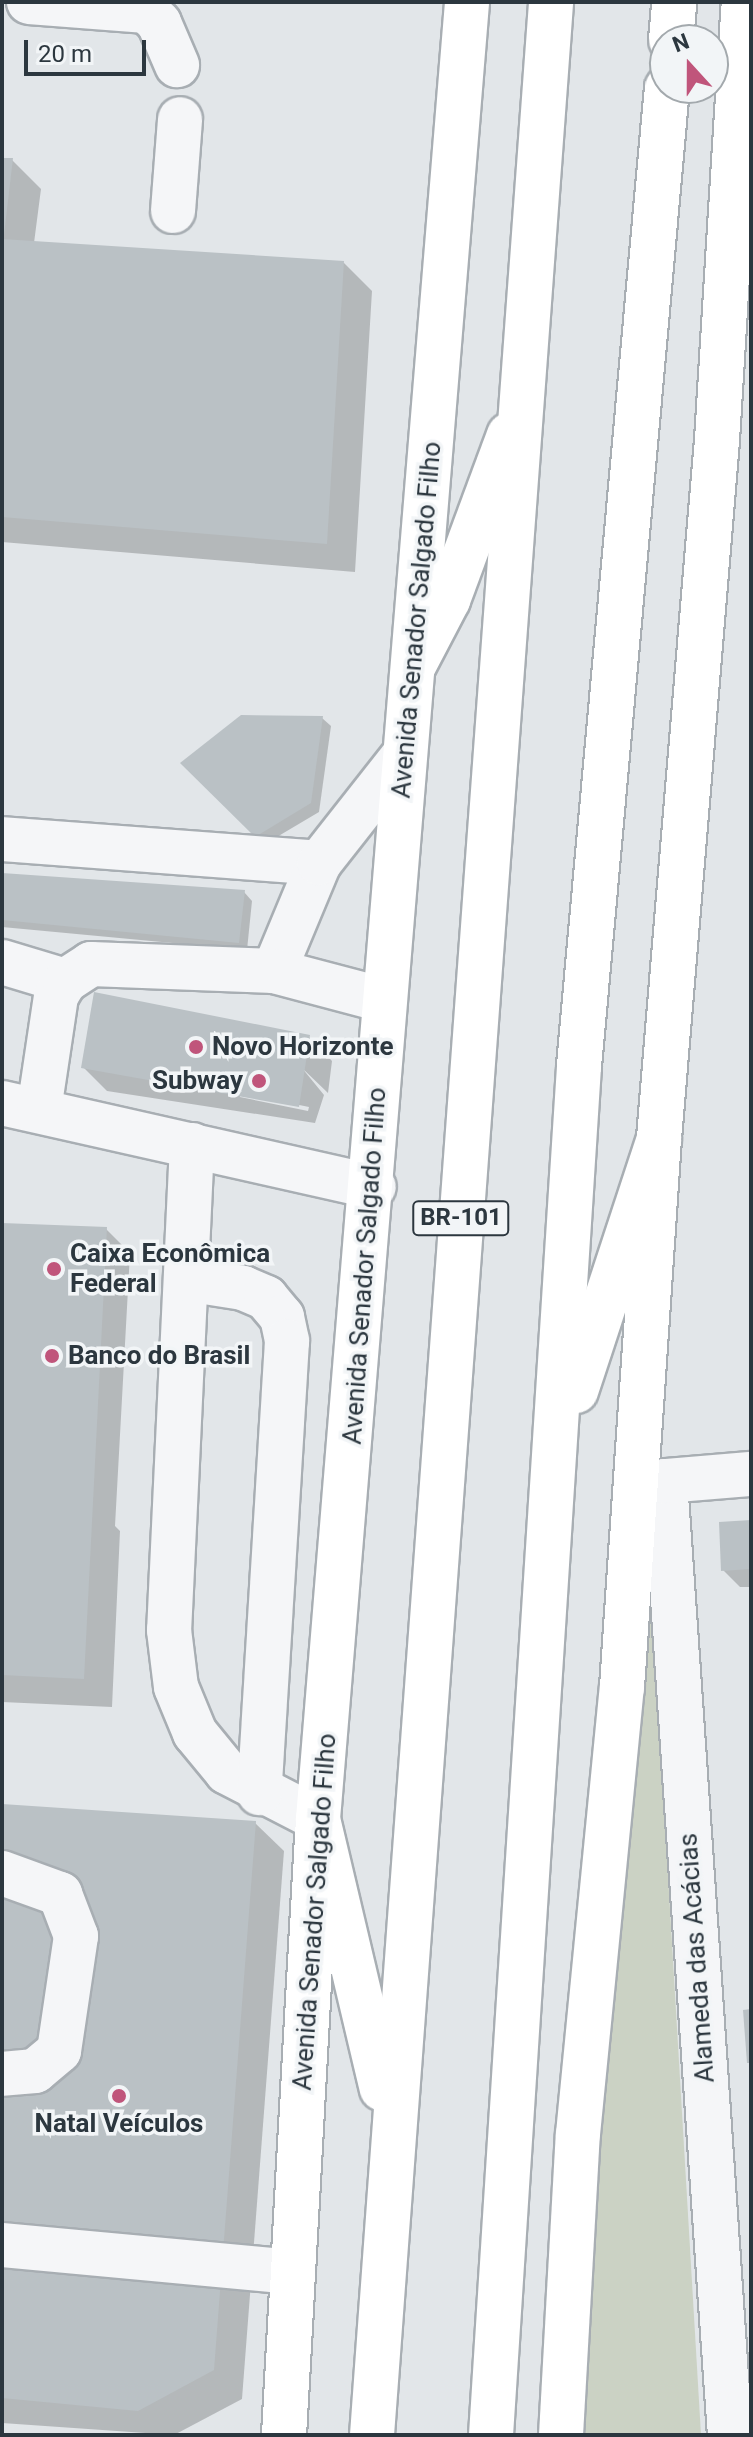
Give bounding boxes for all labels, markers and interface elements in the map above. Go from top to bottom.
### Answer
scale bar [28,24,150,74]
north arrow [649,24,729,104]
text: N [669,29,693,57]
text: 20 m [38,40,92,68]
street label: Avenida Senador Salgado Filho [386,440,448,800]
place label: Novo Horizonte [212,1031,393,1063]
marker: Novo Horizonte [187,1038,205,1056]
place label: Subway [152,1065,243,1097]
marker: Subway [250,1072,268,1090]
street label: Avenida Senador Salgado Filho [337,1086,393,1446]
road number: BR-101 [411,1198,511,1238]
place label: Caixa Econômica Federal [70,1238,270,1300]
marker: Caixa Econômica Federal [45,1260,63,1278]
place label: Banco do Brasil [68,1340,250,1372]
marker: Banco do Brasil [43,1347,61,1365]
street label: Avenida Senador Salgado Filho [287,1732,343,2092]
street label: Alameda das Acácias [673,1832,721,2084]
marker: Natal Veículos [110,2087,128,2105]
place label: Natal Veículos [35,2108,203,2140]

